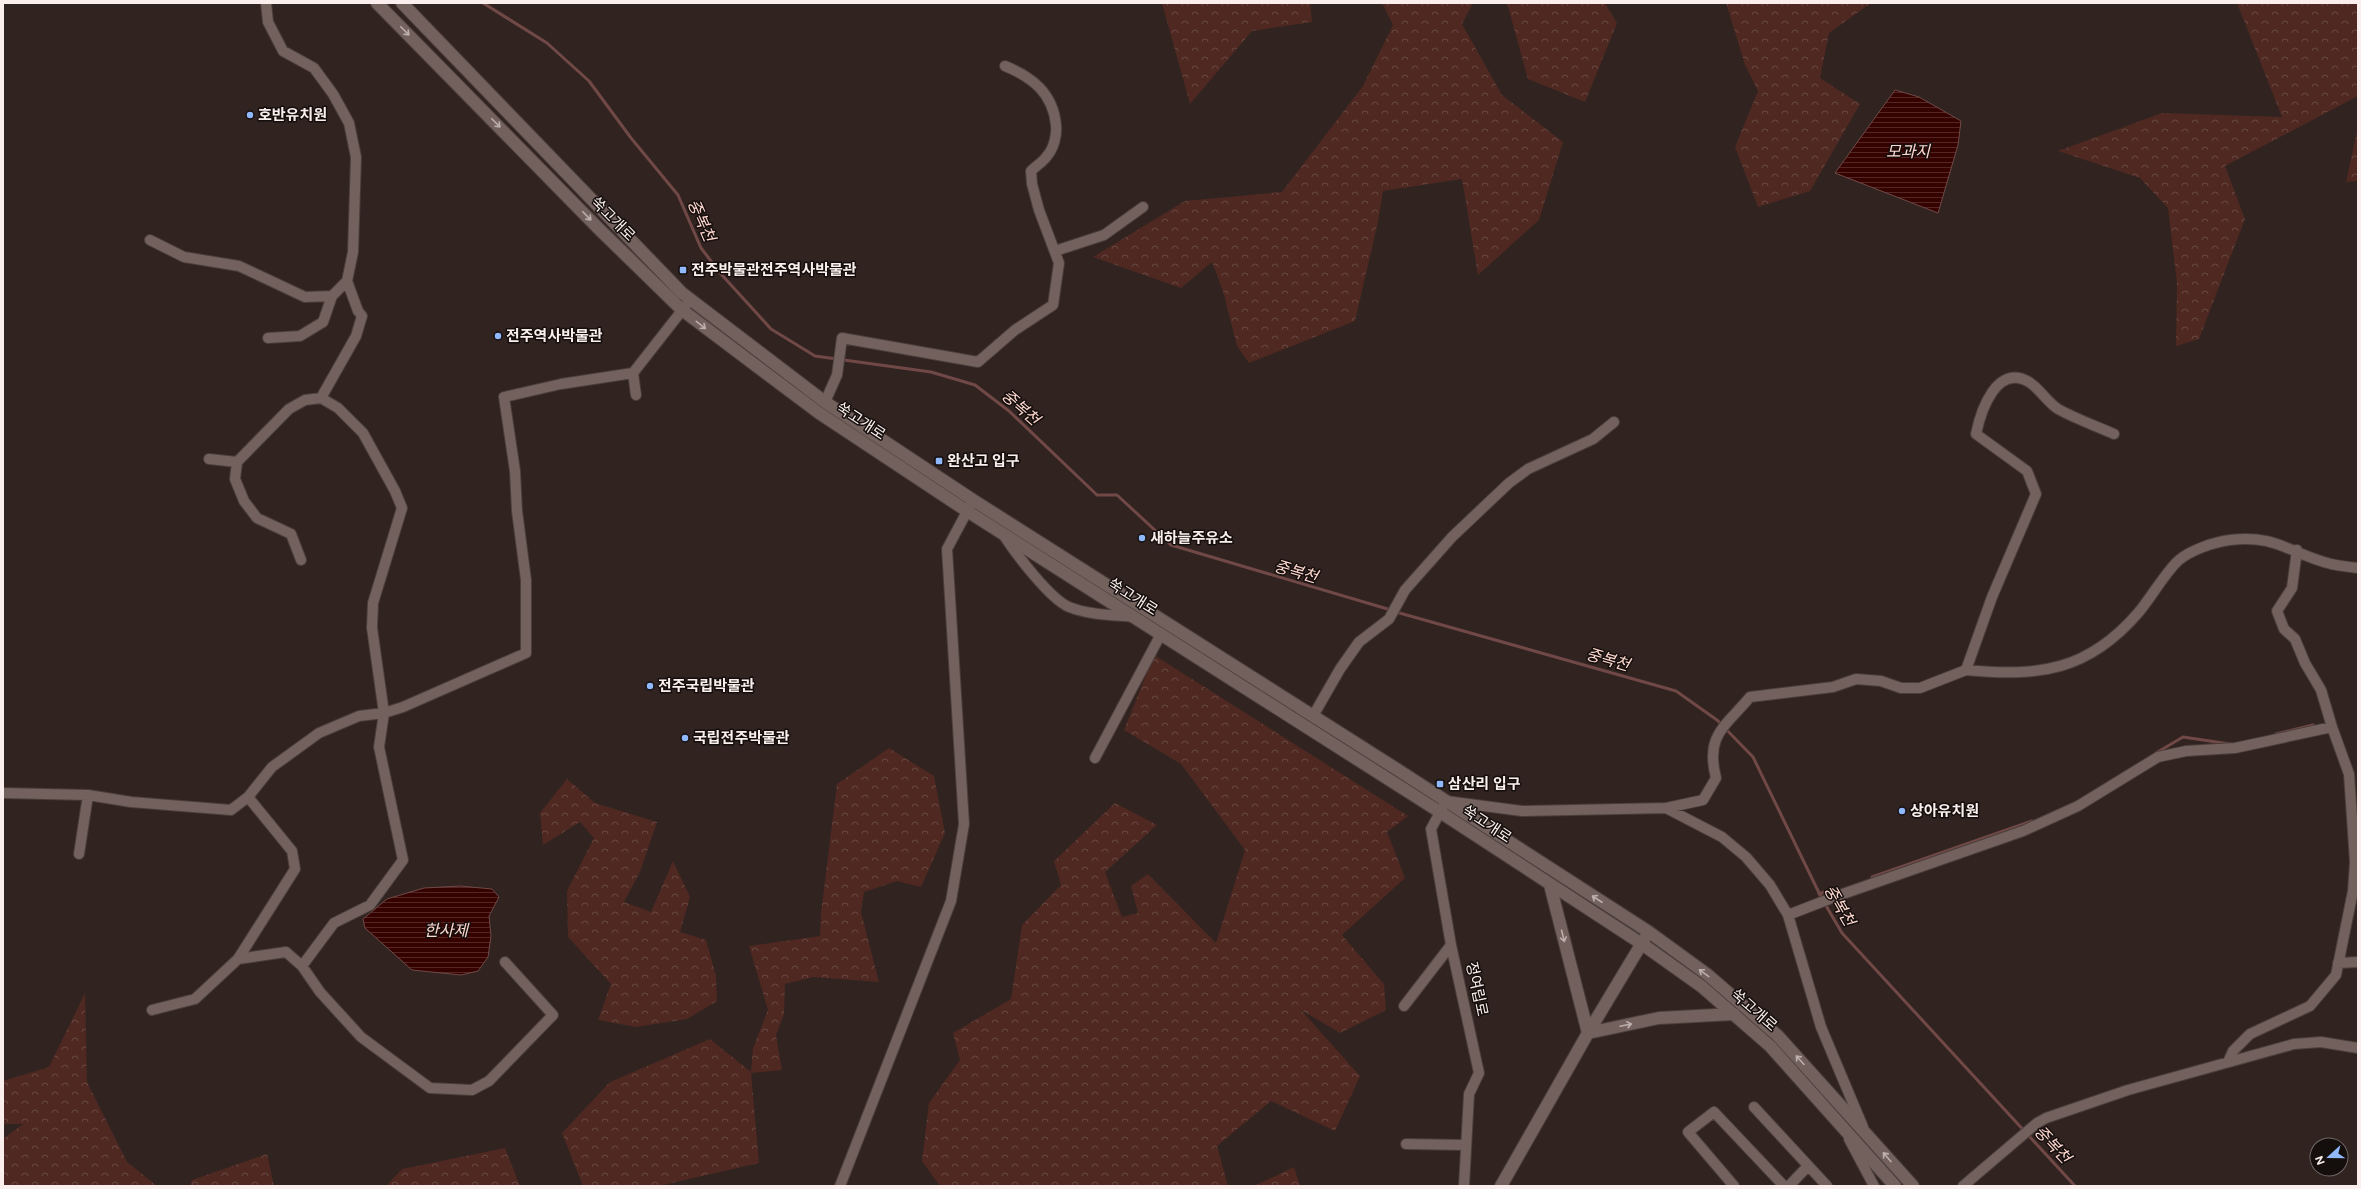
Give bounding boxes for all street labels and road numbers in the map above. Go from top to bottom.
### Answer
street label: 쑥고개로 [587,193,639,245]
street label: 쑥고개로 [833,398,889,444]
street label: 쑥고개로 [1105,575,1161,619]
street label: 쑥고개로 [1459,801,1515,847]
street label: 정여립로 [1462,960,1492,1018]
street label: 쑥고개로 [1727,985,1781,1035]

